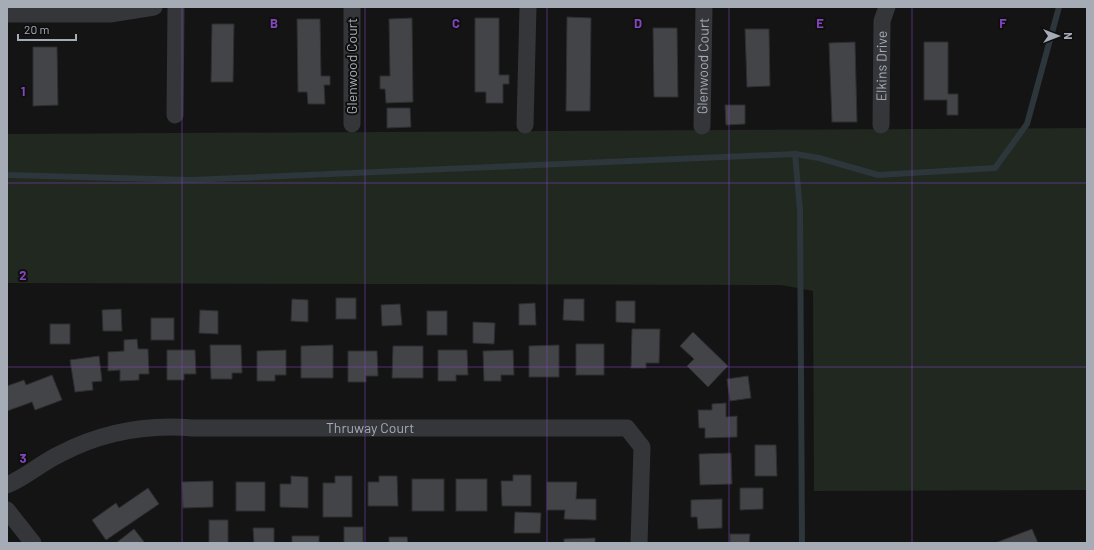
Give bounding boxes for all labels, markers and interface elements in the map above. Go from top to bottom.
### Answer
text: B [270,15,278,31]
text: C [452,15,460,31]
text: D [634,15,642,31]
text: E [816,15,824,31]
text: F [999,15,1007,31]
scale bar [18,16,76,42]
north arrow [1038,16,1078,56]
street label: Glenwood Court [343,18,360,114]
street label: Glenwood Court [693,18,712,114]
text: 20 m [24,22,50,36]
street label: Elkins Drive [872,31,890,101]
text: N [1062,32,1075,40]
text: 1 [21,83,25,99]
text: 2 [19,267,27,283]
street label: Thruway Court [326,419,414,436]
text: 3 [19,450,27,466]

